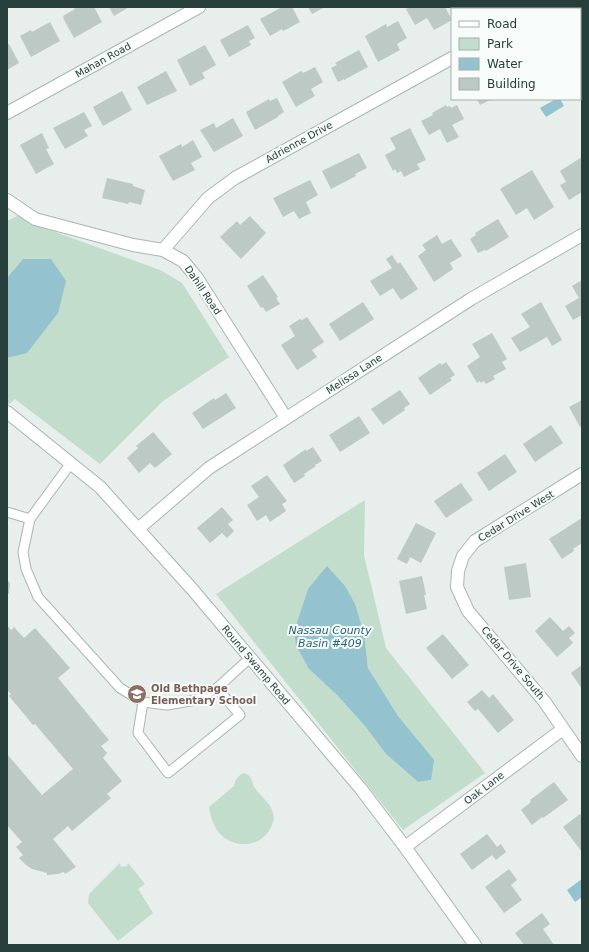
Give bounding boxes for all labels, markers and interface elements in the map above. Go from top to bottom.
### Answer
legend [451,8,581,100]
text: Road [487,17,517,31]
text: Park [487,37,513,51]
street label: Mahan Road [73,40,133,80]
text: Water [487,57,523,71]
text: Building [487,77,536,91]
street label: Adrienne Drive [264,119,334,165]
street label: Dahill Road [183,263,223,317]
street label: Melissa Lane [324,352,384,396]
street label: Cedar Drive West [476,488,556,544]
street label: Round Swamp Road [220,623,292,707]
water label: Nassau County Basin #409 [289,624,372,650]
street label: Cedar Drive South [479,624,547,702]
school or university icon: Old Bethpage Elementary School [126,683,148,705]
place label: Old Bethpage Elementary School [151,683,256,706]
street label: Oak Lane [462,769,506,807]

